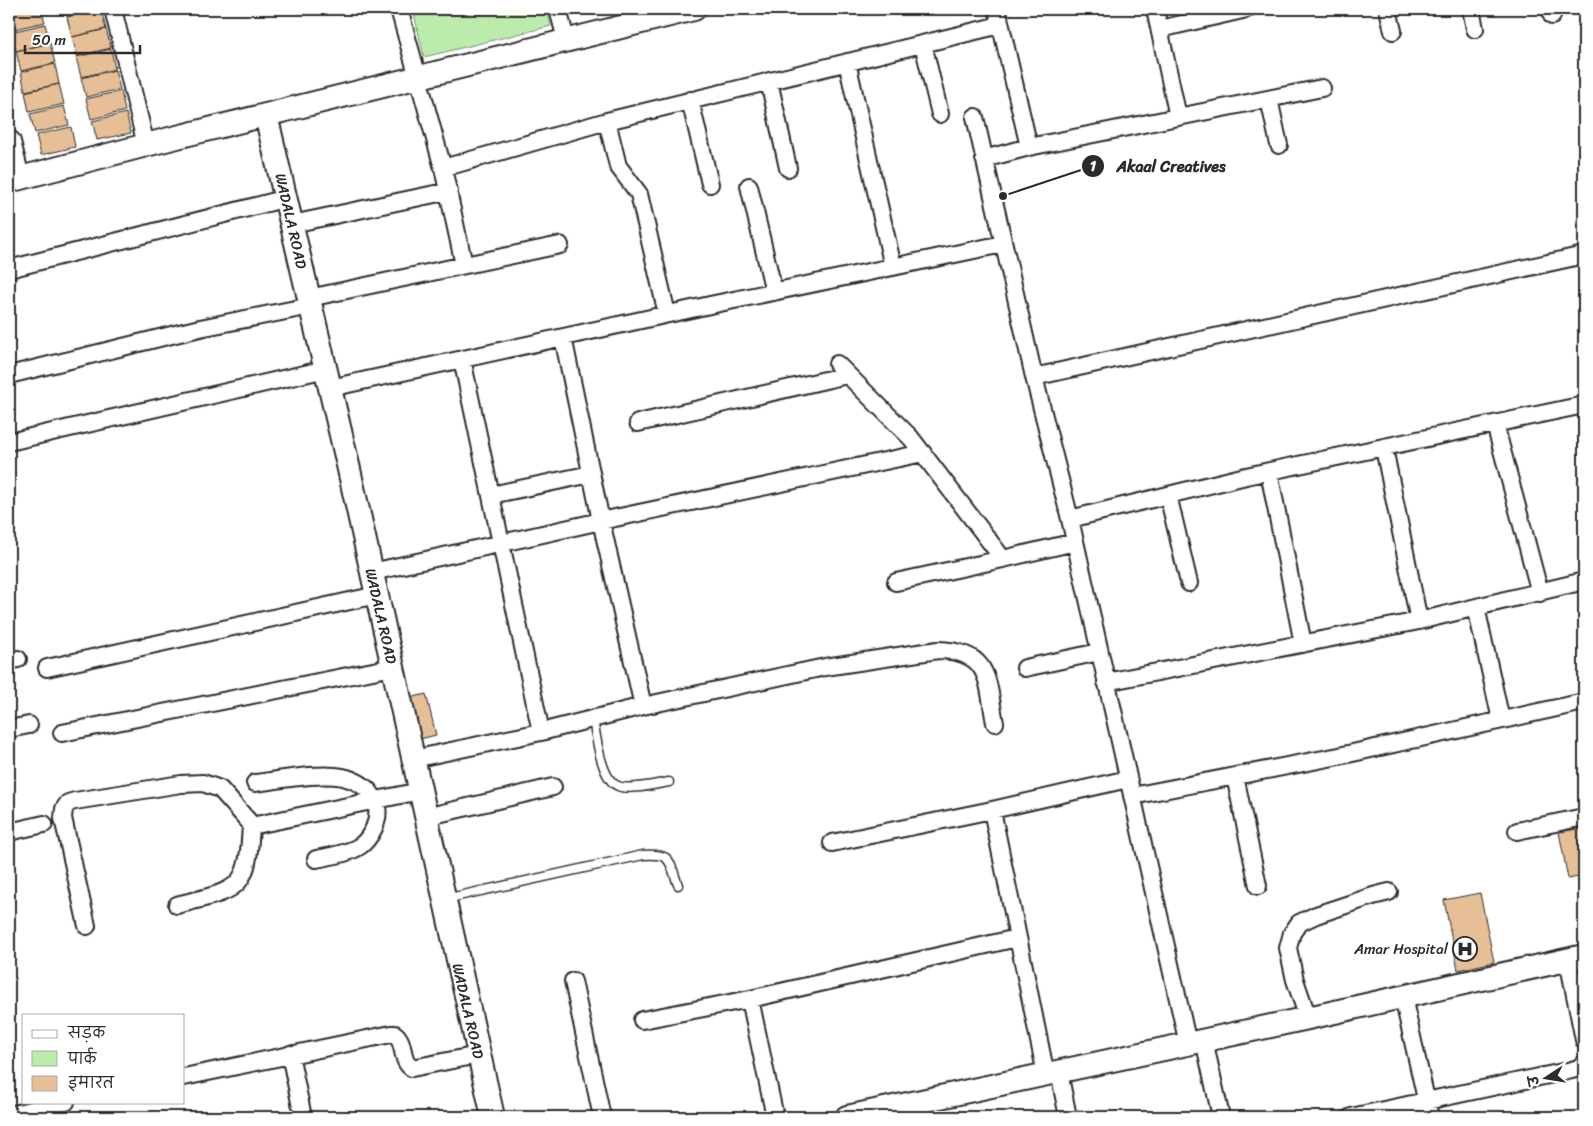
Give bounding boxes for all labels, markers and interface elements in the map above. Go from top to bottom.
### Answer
scale bar [25,22,140,54]
text: 50 m [32,27,67,53]
callout: Akaal Creatives [1081,151,1237,182]
text: Akaal Creatives [1115,152,1226,181]
text: 1 [1090,153,1097,179]
street label: WADALA ROAD [267,171,315,271]
street label: WADALA ROAD [357,566,405,666]
place label: Amar Hospital [1353,936,1449,962]
hospital icon: Amar Hospital [1452,936,1478,962]
street label: WADALA ROAD [444,961,492,1061]
legend [22,1014,185,1104]
text: सड़क [67,1020,106,1046]
text: पार्क [67,1046,98,1072]
north arrow [1520,1054,1570,1104]
text: इमारत [68,1070,115,1096]
text: उ [1520,1072,1547,1090]

